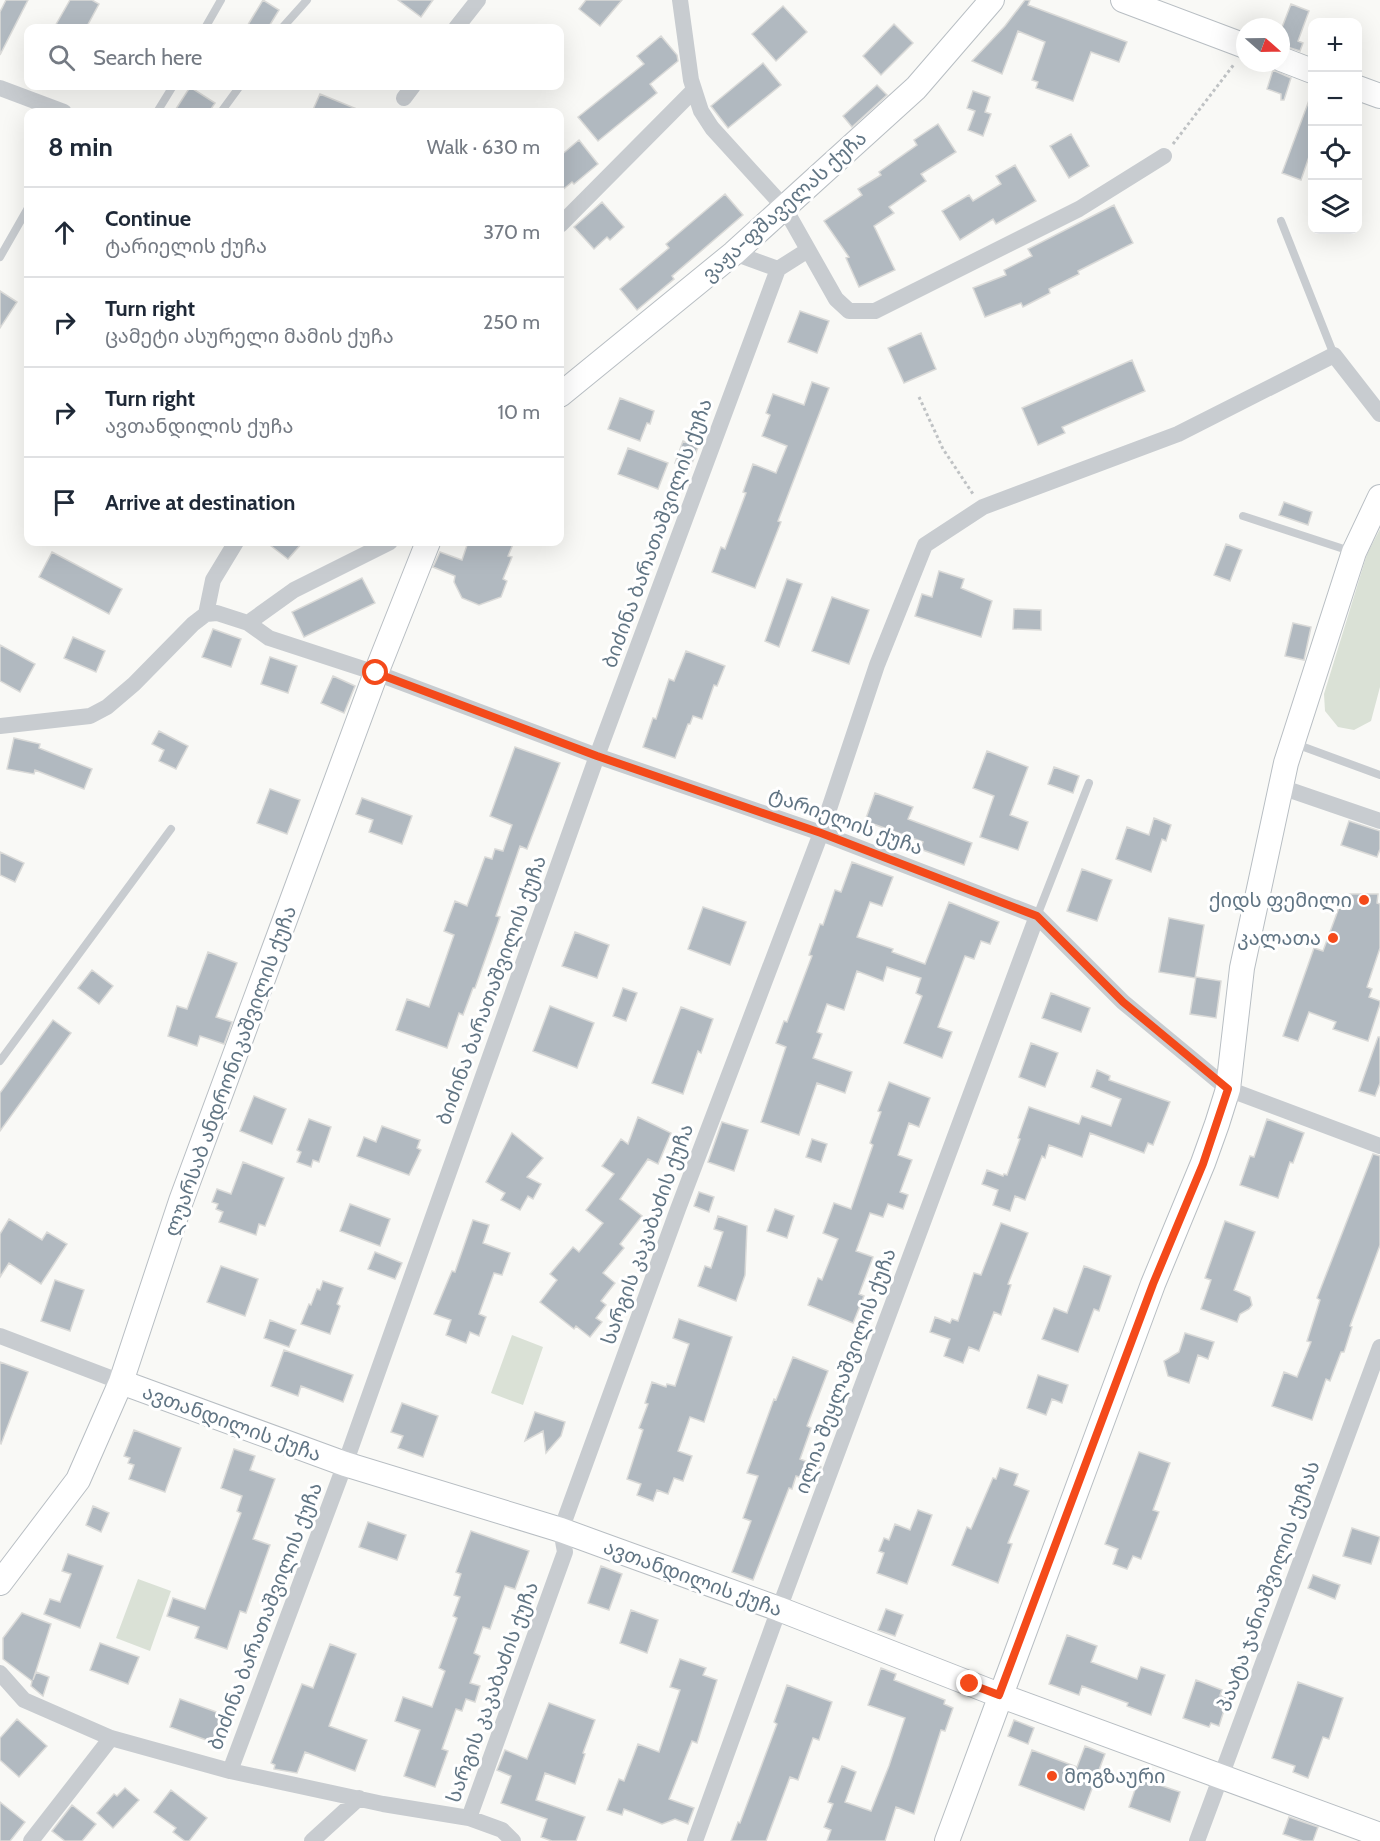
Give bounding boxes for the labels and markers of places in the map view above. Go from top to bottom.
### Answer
place label: ქიდს ფემილი [1209,888,1352,913]
marker: ქიდს ფემილი [1357,893,1371,907]
place label: კალათა [1237,926,1321,951]
marker: კალათა [1326,931,1340,945]
place label: მოგზაური [1064,1764,1165,1788]
marker: მოგზაური [1045,1769,1059,1783]

